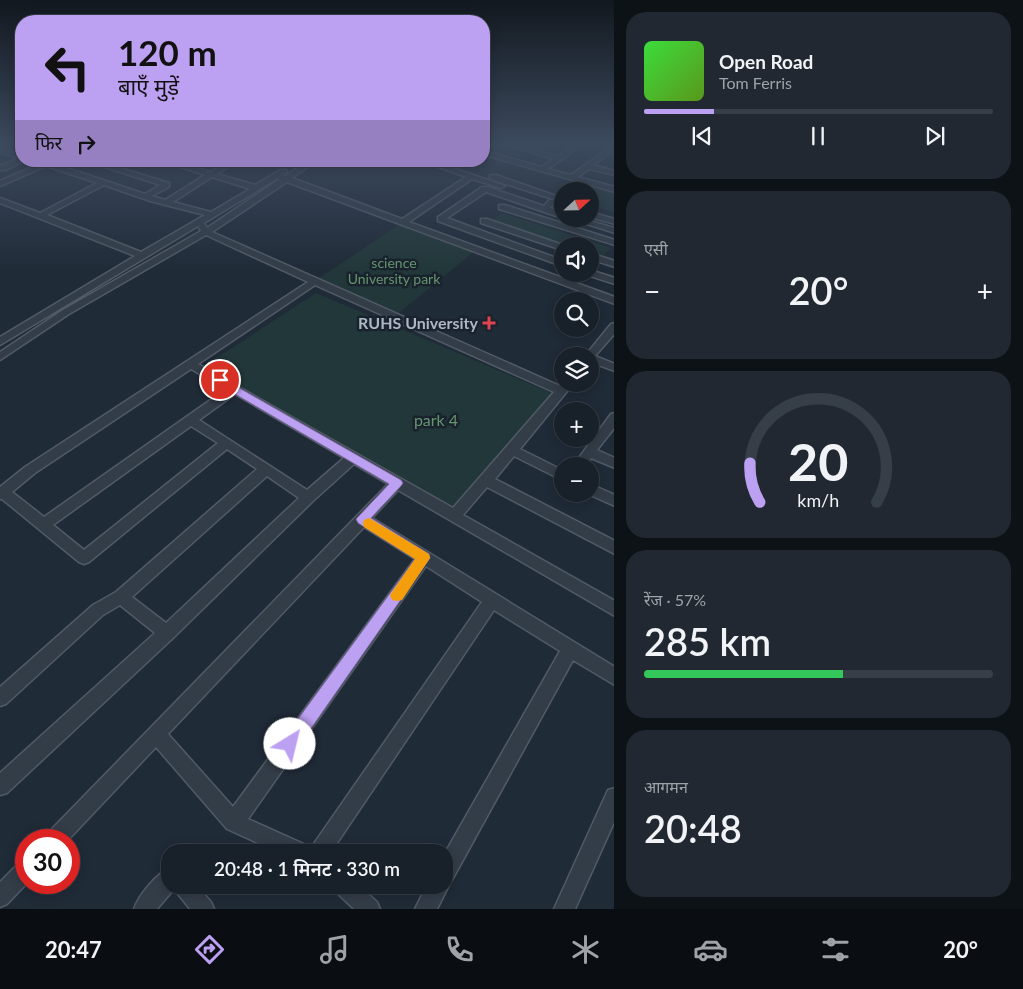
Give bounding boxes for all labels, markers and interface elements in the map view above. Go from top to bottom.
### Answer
text: 120 m [118,31,217,73]
icon: left [35,35,100,100]
text: Open Road [719,50,813,73]
text: बाएँ मुड़ें [118,73,179,100]
text: Tom Ferris [719,73,792,92]
icon: previous [688,122,716,150]
icon: pause [804,122,832,150]
icon: next [921,122,949,150]
icon: right [72,130,100,158]
text: फिर [35,131,62,154]
north arrow [554,182,599,228]
map controls [554,182,599,502]
button: sound [554,237,599,282]
text: एसी [644,239,668,258]
park label: science University park [348,254,441,287]
text: 20° [789,267,848,313]
text: − [644,274,660,308]
text: + [977,274,993,308]
button: search [554,292,599,337]
place label: RUHS University [358,313,479,332]
marker: RUHS University [482,316,496,330]
button: layers [554,347,599,392]
pin [199,359,241,401]
icon: arrive [206,366,234,394]
button: + [554,402,599,447]
park label: park 4 [414,410,458,429]
text: 20 [788,430,849,492]
button: − [554,457,599,502]
text: km/h [798,489,839,511]
text: रेंज · 57% [644,590,706,609]
text: 285 km [644,618,771,664]
position arrow [263,717,315,769]
text: आगमन [644,777,688,796]
text: 20:48 [644,805,742,851]
speed limit sign: 30 [15,829,80,894]
text: 20:48 · 1 मिनट · 330 m [214,857,400,880]
icon: directions [192,932,227,967]
icon: music [317,932,352,967]
icon: phone [442,932,477,967]
icon: climate [568,932,603,967]
icon: car [693,932,728,967]
icon: filters [818,932,853,967]
text: 20:47 [45,936,102,963]
text: 20° [943,936,978,963]

